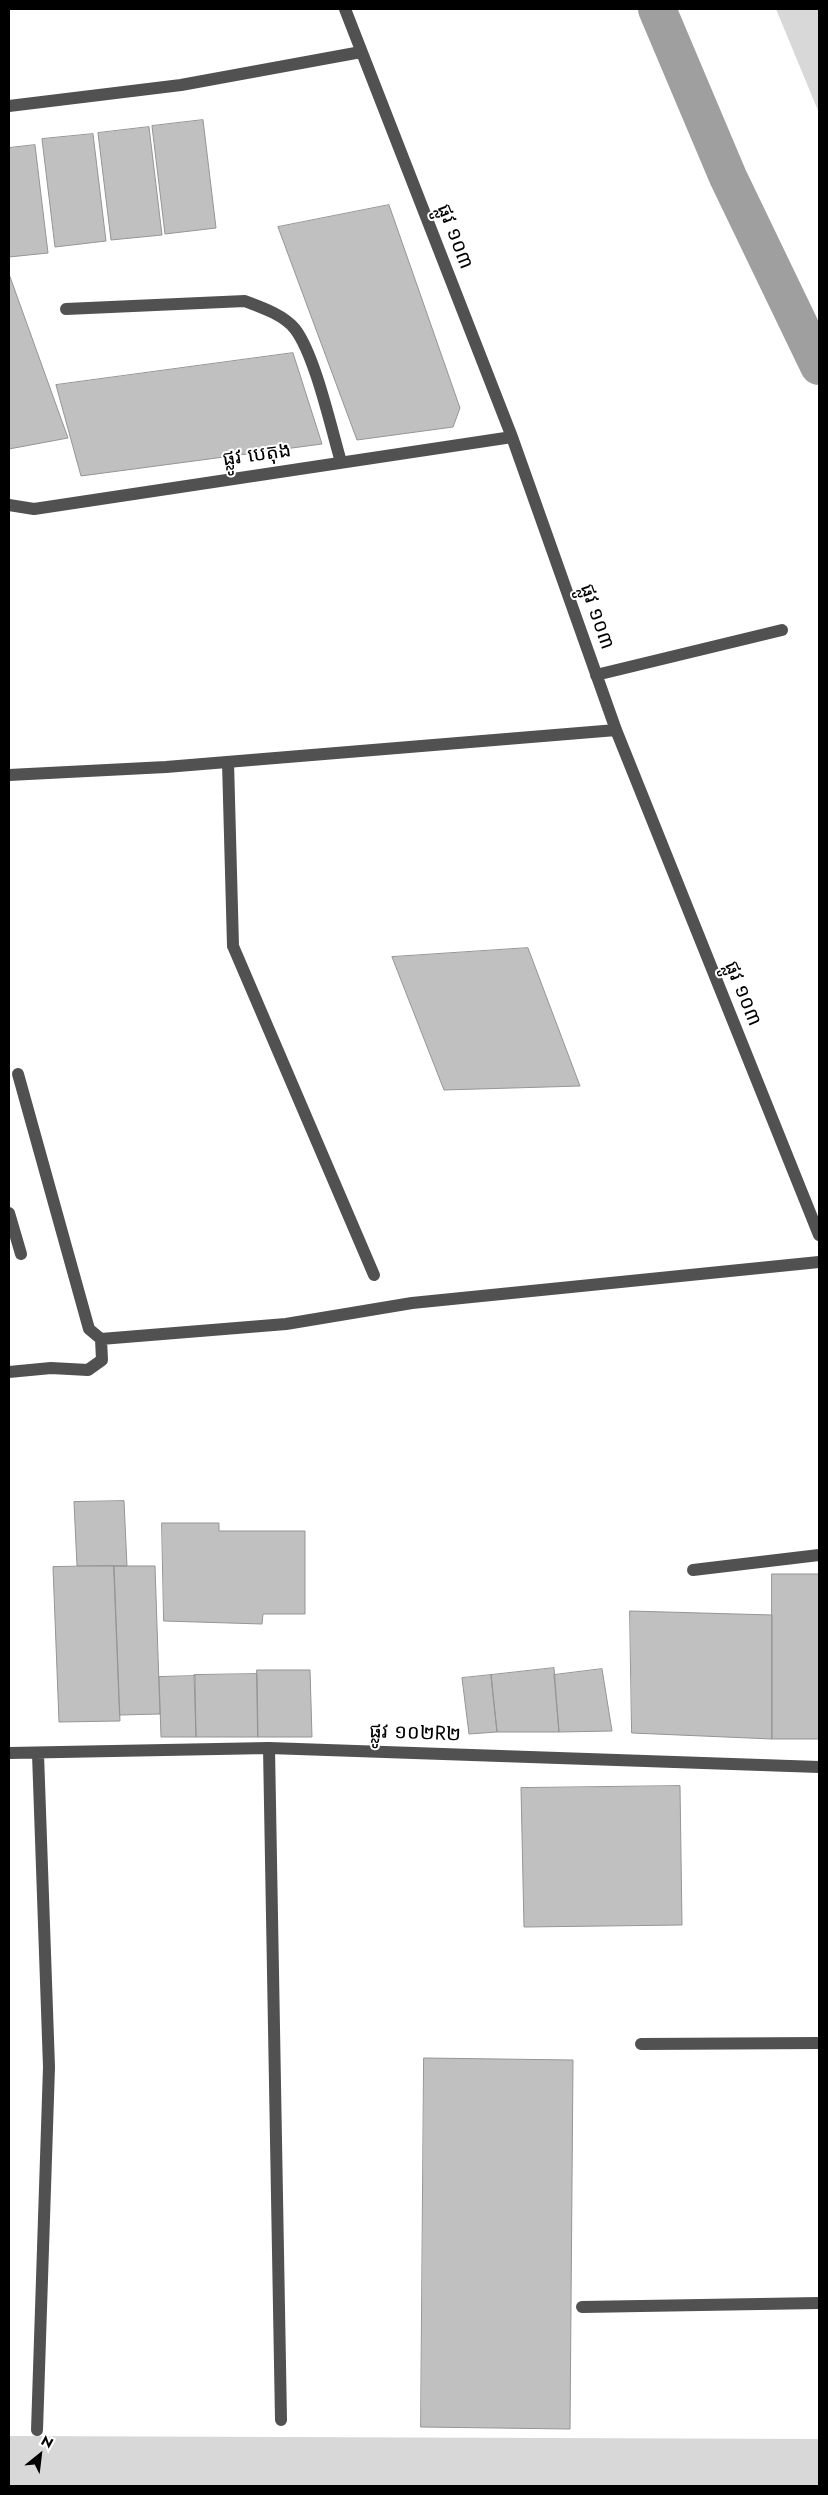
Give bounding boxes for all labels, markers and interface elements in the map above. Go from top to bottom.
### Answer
street label: ផ្លូវ ១០៣ [431,201,477,273]
street label: ផ្លូវ បេតុង [221,439,293,473]
street label: ផ្លូវ ១០៣ [574,581,618,653]
street label: ផ្លូវ ១០៣ [718,958,766,1030]
street label: ផ្លូវ ១០២R២ [369,1720,461,1748]
north arrow [15,2430,65,2480]
text: N [38,2430,57,2453]

